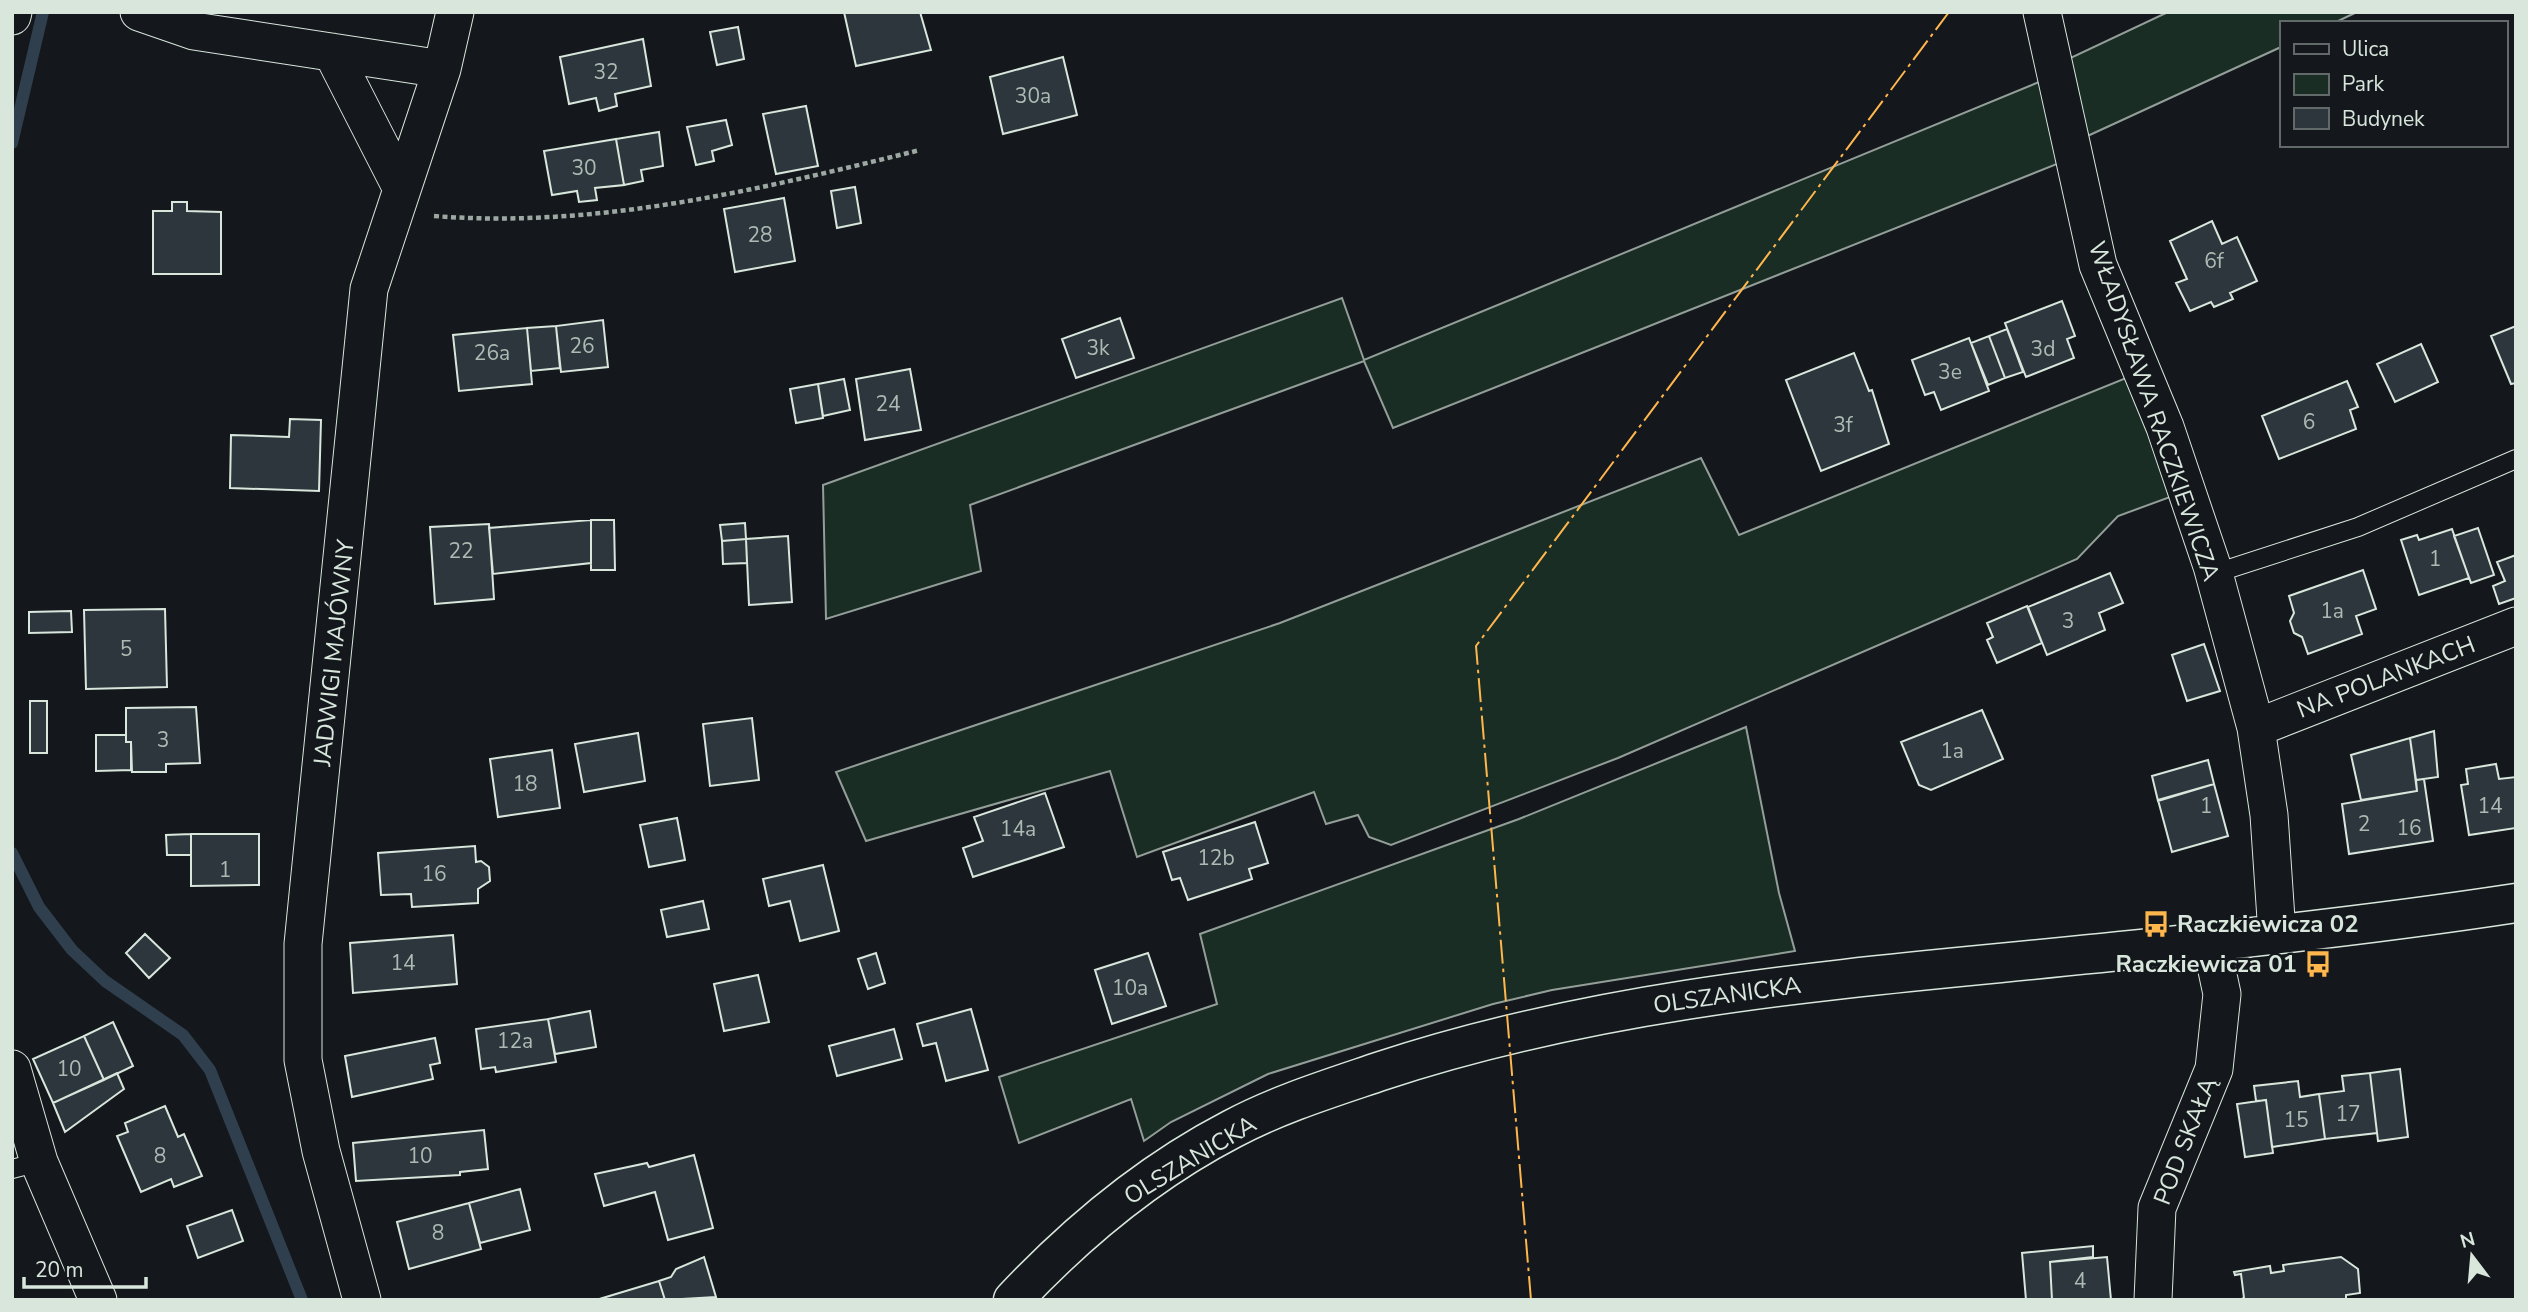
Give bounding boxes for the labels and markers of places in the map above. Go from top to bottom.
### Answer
place label: Raczkiewicza 02 [2177,908,2359,940]
bus stop icon: Raczkiewicza 02 [2141,909,2171,939]
place label: Raczkiewicza 01 [2115,948,2297,980]
bus stop icon: Raczkiewicza 01 [2303,949,2333,979]

